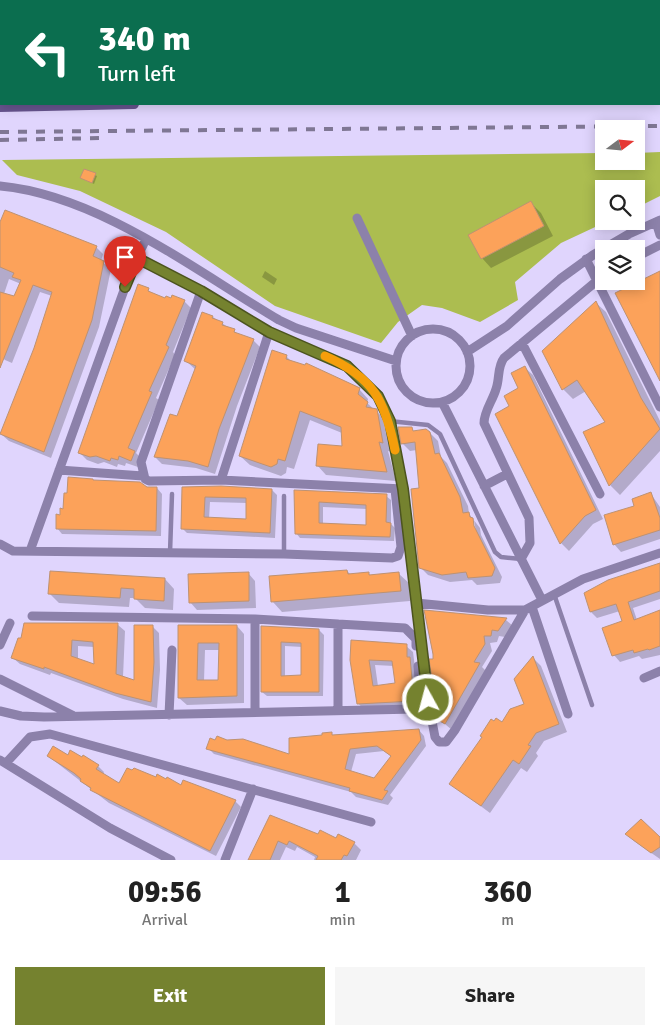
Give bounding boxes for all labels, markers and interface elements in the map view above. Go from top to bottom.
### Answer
text: 340 m [98,17,191,60]
icon: left [15,20,80,85]
text: Turn left [98,60,176,87]
north arrow [595,120,645,170]
map controls [595,120,645,290]
button: search [595,180,645,230]
pin [104,236,146,287]
button: layers [595,240,645,290]
icon: arrive [111,243,139,271]
position arrow [401,673,453,725]
text: 09:56 [128,874,202,911]
text: 1 [334,874,351,911]
text: 360 [483,874,532,911]
text: Arrival [142,910,188,930]
text: min [330,910,355,930]
text: m [501,910,514,930]
button: Exit [15,967,325,1025]
button: Share [335,967,645,1025]

